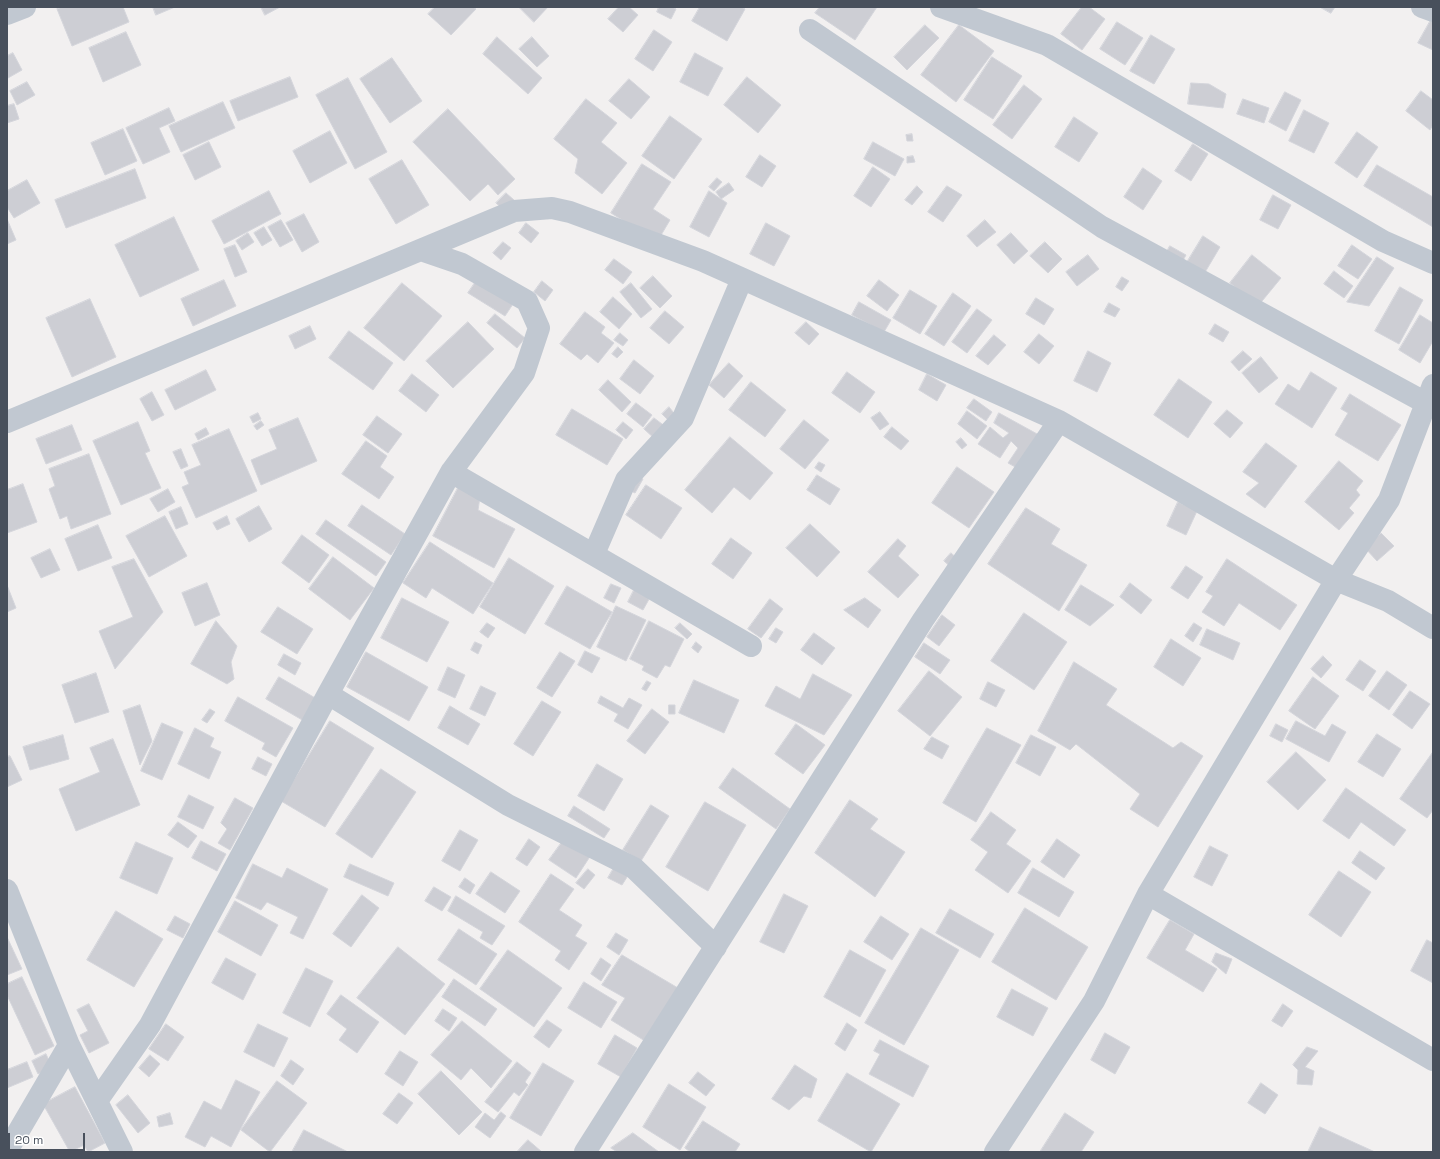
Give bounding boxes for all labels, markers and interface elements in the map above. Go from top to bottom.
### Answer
scale bar [10,1125,87,1151]
text: 20 m [15,1132,43,1148]

